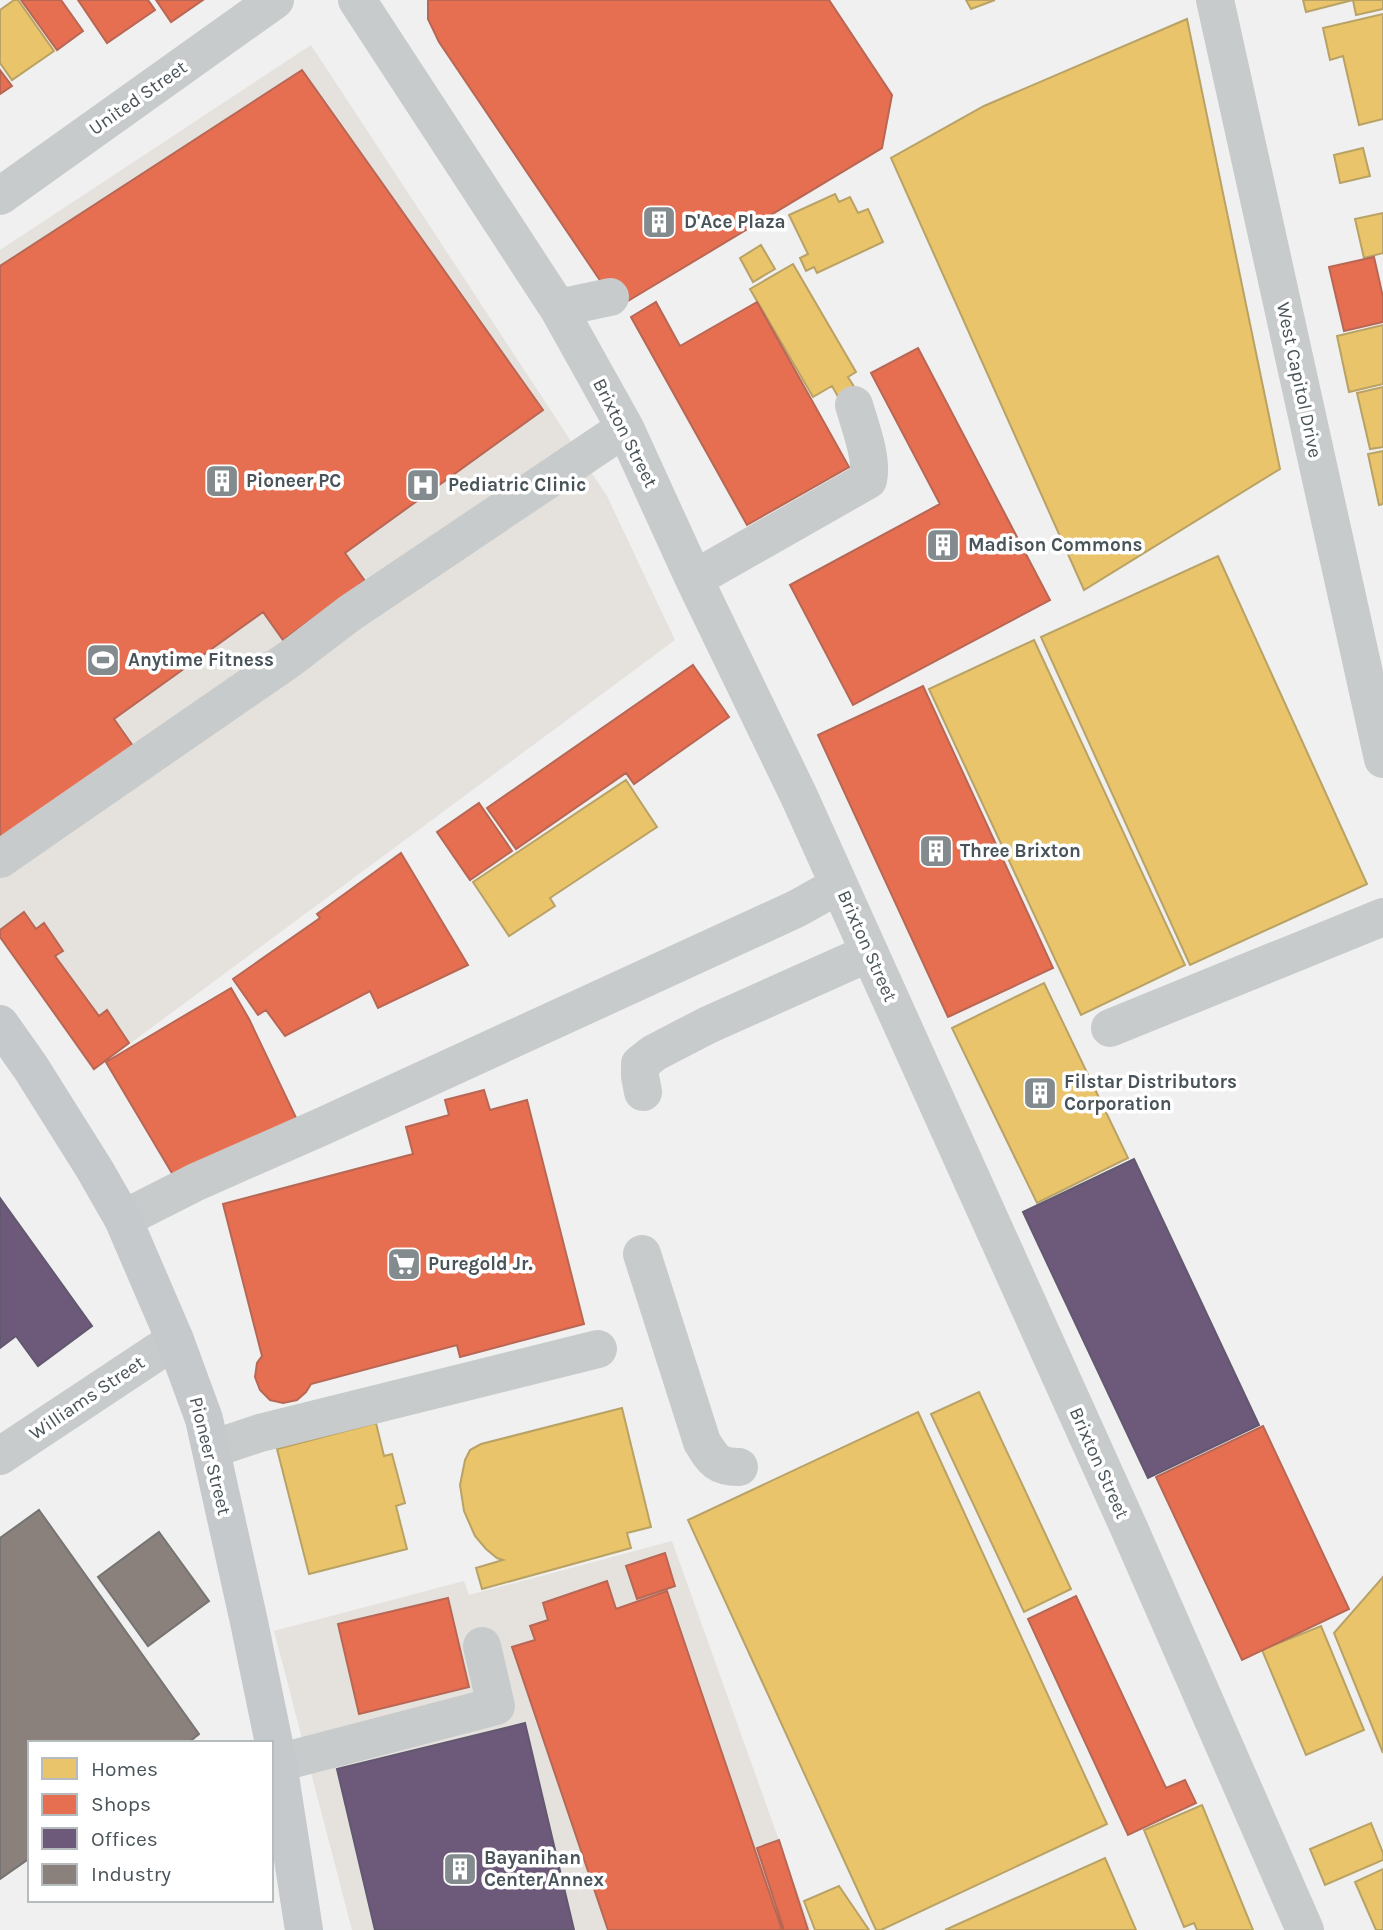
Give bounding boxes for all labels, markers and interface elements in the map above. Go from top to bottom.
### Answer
street label: United Street [85,56,191,140]
building icon: D'Ace Plaza [640,203,678,241]
place label: D'Ace Plaza [684,211,786,233]
street label: West Capitol Drive [1272,300,1326,460]
street label: Brixton Street [588,375,662,491]
building icon: Pioneer PC [203,462,241,500]
hospital icon: Pediatric Clinic [404,466,442,504]
place label: Pioneer PC [246,470,341,492]
place label: Pediatric Clinic [448,474,586,496]
building icon: Madison Commons [924,526,962,564]
place label: Madison Commons [968,534,1143,556]
sports icon: Anytime Fitness [84,641,122,679]
place label: Anytime Fitness [128,649,274,671]
building icon: Three Brixton [917,832,955,870]
place label: Three Brixton [960,840,1081,862]
street label: Brixton Street [833,887,901,1005]
place label: Filstar Distributors Corporation [1064,1071,1237,1115]
building icon: Filstar Distributors Corporation [1021,1074,1059,1112]
supermarket icon: Puregold Jr. [385,1245,423,1283]
place label: Puregold Jr. [428,1253,533,1275]
street label: Williams Street [25,1351,149,1445]
street label: Pioneer Street [185,1395,235,1517]
street label: Brixton Street [1065,1404,1133,1522]
legend [28,1741,273,1902]
text: Homes [91,1757,158,1781]
text: Shops [91,1792,151,1816]
text: Offices [91,1827,158,1851]
place label: Bayanihan Center Annex [484,1847,604,1891]
building icon: Bayanihan Center Annex [441,1850,479,1888]
text: Industry [91,1862,171,1886]

